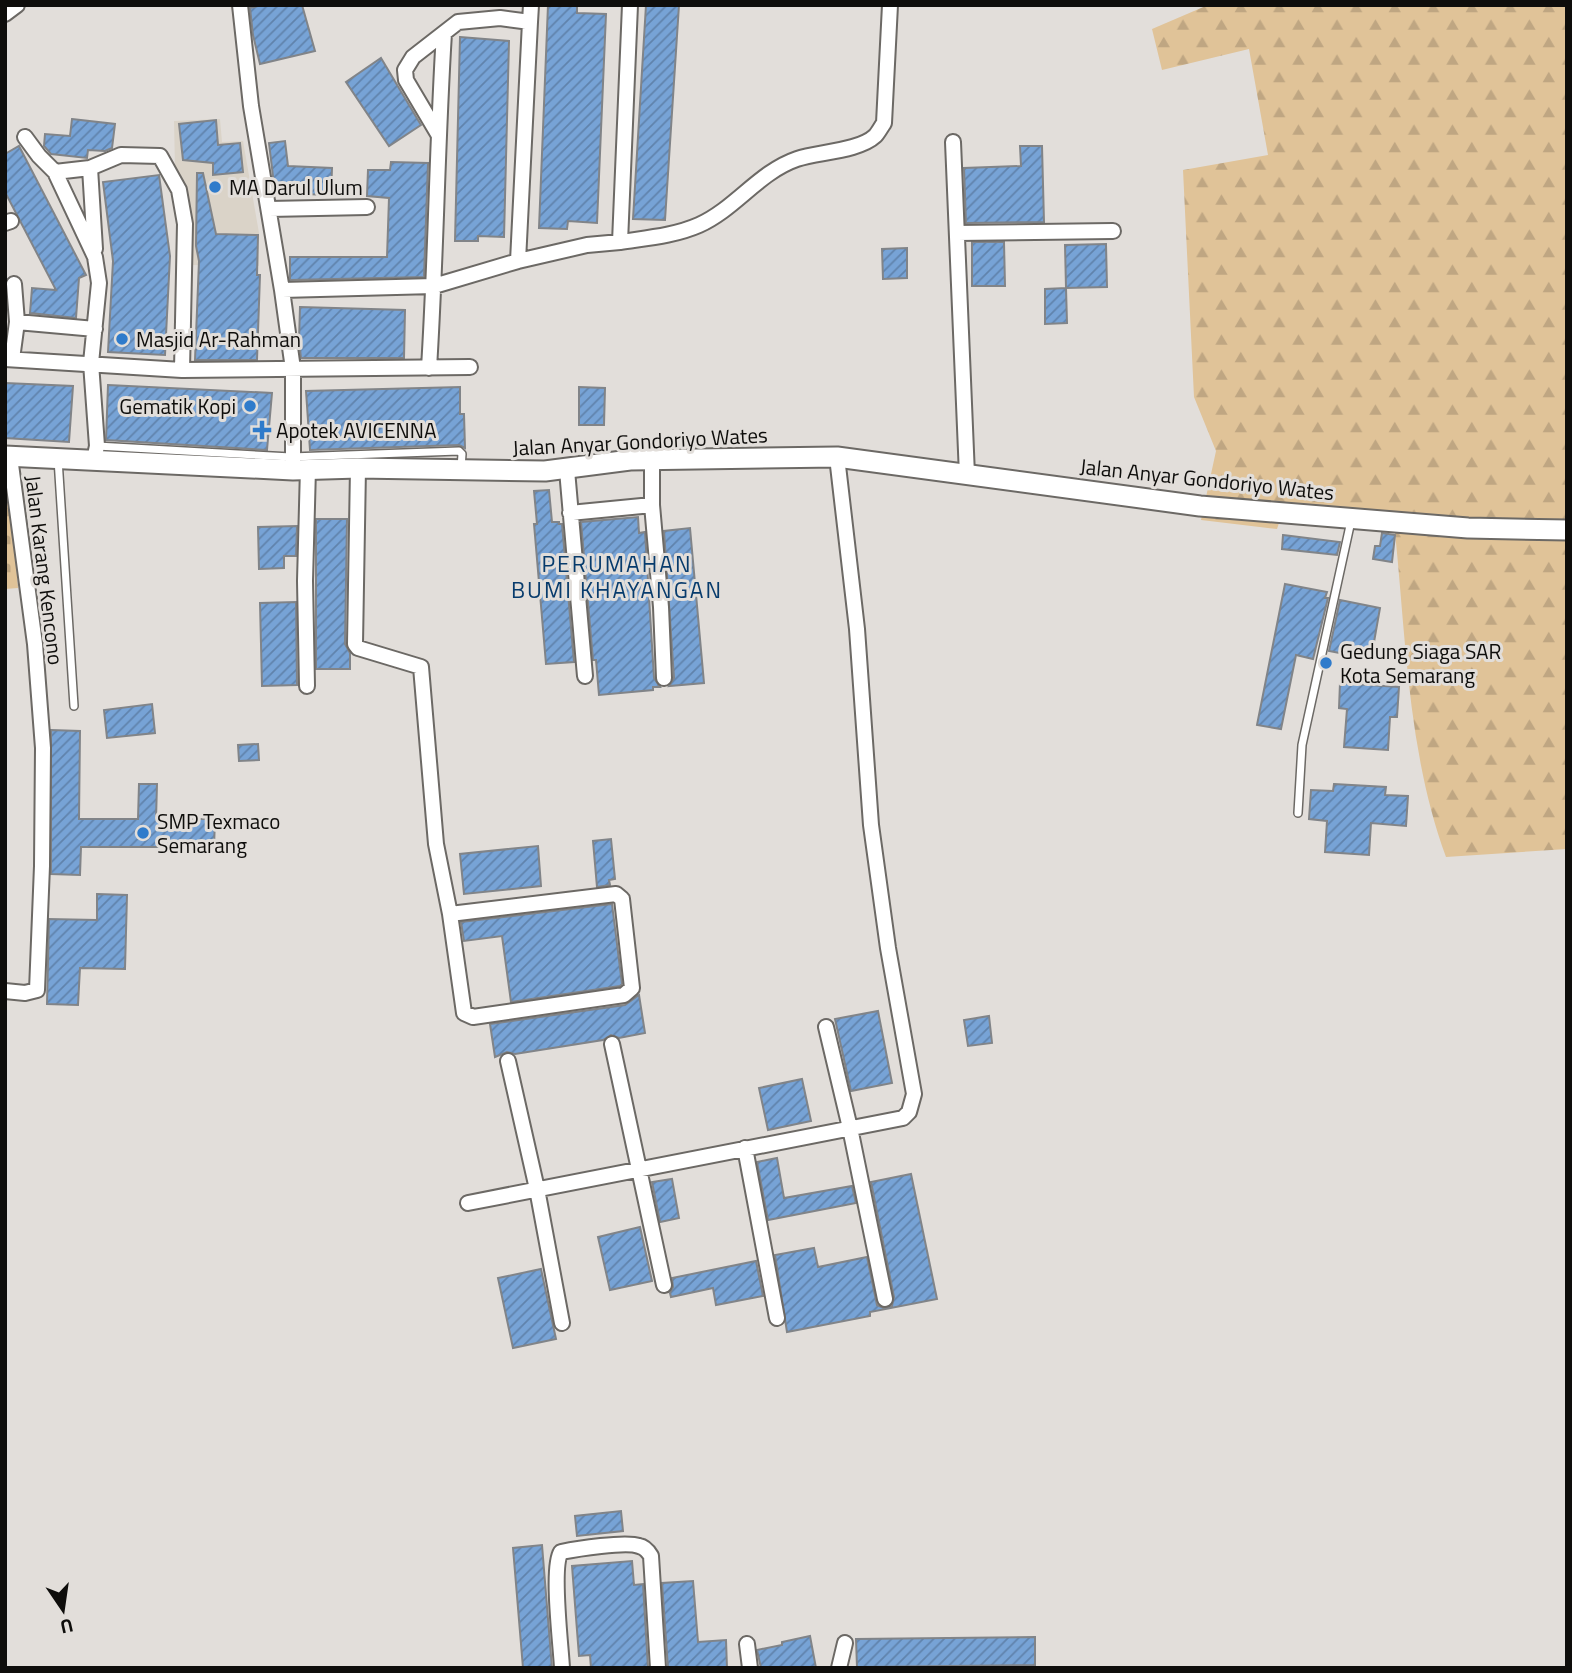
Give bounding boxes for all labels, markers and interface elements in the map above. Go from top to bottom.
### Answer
place label: MA Darul Ulum [229,171,363,203]
marker: MA Darul Ulum [207,179,223,195]
place label: Masjid Ar-Rahman [136,323,301,355]
marker: Masjid Ar-Rahman [114,331,130,347]
place label: Gematik Kopi [119,390,236,422]
marker: Gematik Kopi [242,398,258,414]
place label: Apotek AVICENNA [276,414,437,446]
street label: Jalan Anyar Gondoriyo Wates [512,418,768,464]
marker: Apotek AVICENNA [254,422,270,438]
street label: Jalan Anyar Gondoriyo Wates [1078,450,1336,508]
street label: Jalan Karang Kencono [17,473,73,667]
district label: PERUMAHAN BUMI KHAYANGAN [511,546,723,607]
place label: Gedung Siaga SAR Kota Semarang [1340,635,1502,691]
marker: Gedung Siaga SAR Kota Semarang [1318,655,1334,671]
place label: SMP Texmaco Semarang [157,805,280,861]
marker: SMP Texmaco Semarang [135,825,151,841]
north arrow [28,1575,98,1645]
text: U [58,1612,76,1643]

